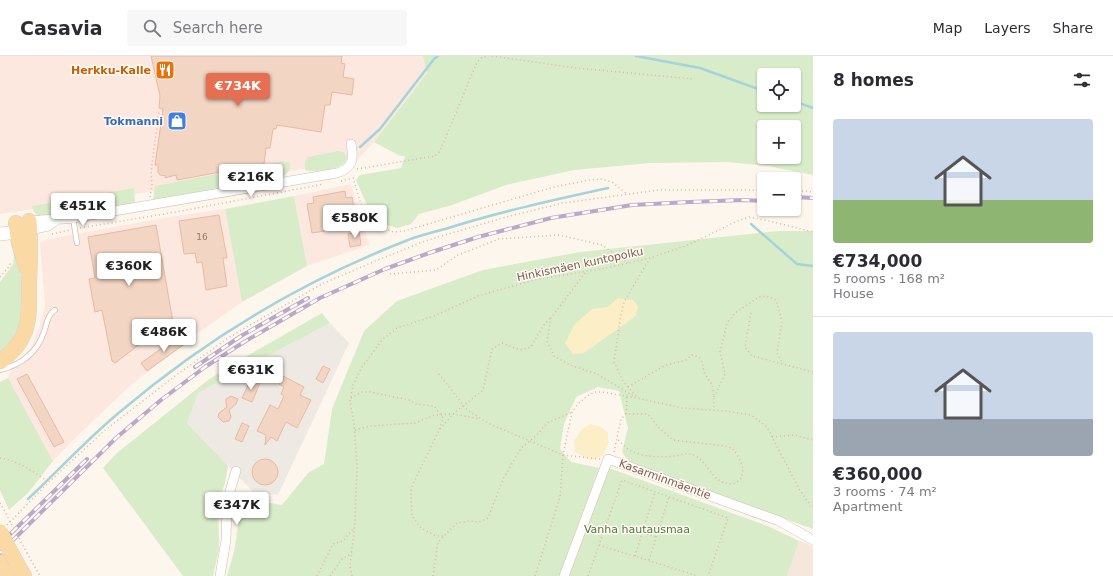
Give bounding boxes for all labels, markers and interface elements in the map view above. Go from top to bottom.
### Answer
search box [127,10,407,46]
text: Casavia [20,17,103,39]
icon: search [141,17,163,39]
text: Search here [173,19,263,37]
text: Map [933,20,962,36]
text: Layers [984,20,1031,36]
text: Share [1053,20,1093,36]
restaurant icon: Herkku-Kalle [154,59,176,81]
place label: Herkku-Kalle [71,64,151,77]
map controls [757,68,801,216]
button: locate [757,68,801,112]
icon: filters [1071,69,1093,91]
text: 8 homes [833,70,914,90]
pin: €734K [210,73,266,107]
text: €734K [215,78,261,93]
shop icon: Tokmanni [166,110,188,132]
place label: Tokmanni [104,115,163,128]
button: + [757,120,801,164]
icon: home [927,145,999,217]
pin: €216K [223,164,279,198]
text: €216K [228,169,274,184]
button: − [757,172,801,216]
pin: €451K [55,193,111,227]
text: €451K [60,198,106,213]
pin: €580K [327,205,383,239]
text: €580K [332,210,378,225]
house number: 16 [196,232,208,242]
street label: Hinkismäen kuntopolku [516,245,645,284]
text: €734,000 [833,251,922,271]
pin: €360K [101,253,157,287]
text: €360K [106,258,152,273]
text: 5 rooms · 168 m² [833,271,945,286]
text: House [833,286,874,301]
pin: €486K [136,319,192,353]
text: €486K [141,324,187,339]
pin: €631K [223,357,279,391]
icon: home [927,358,999,430]
text: €631K [228,362,274,377]
street label: Kasarminmäentie [617,457,713,502]
text: €360,000 [833,464,922,484]
text: 3 rooms · 74 m² [833,484,937,499]
pin: €347K [209,492,265,526]
text: €347K [214,497,260,512]
text: Apartment [833,499,903,514]
park label: Vanha hautausmaa [584,523,690,536]

